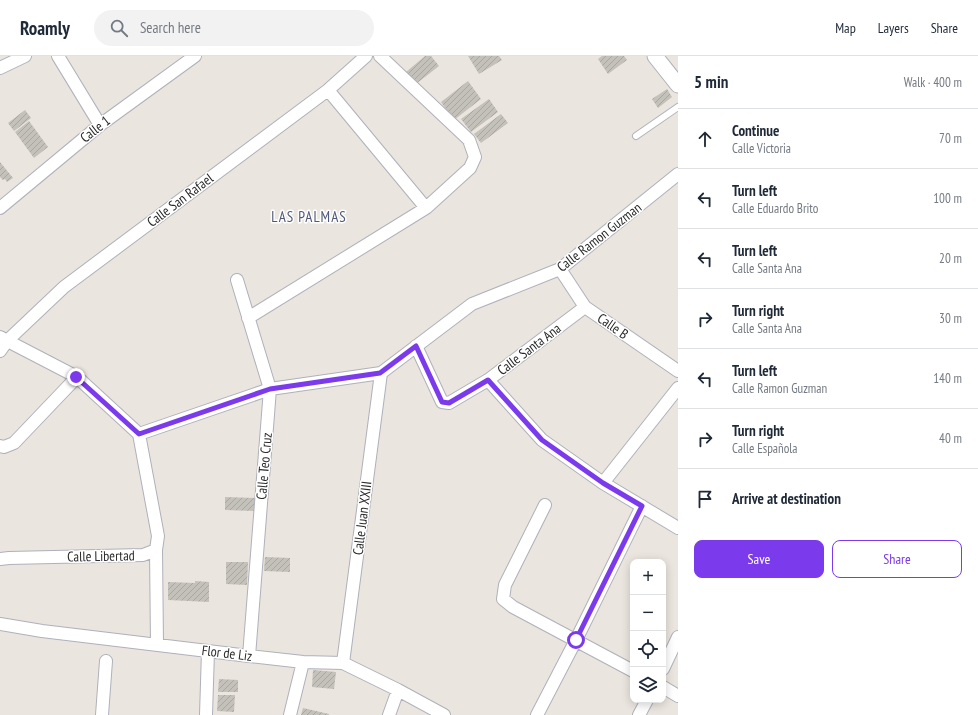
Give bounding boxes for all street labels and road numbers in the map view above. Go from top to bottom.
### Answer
street label: Calle 1 [76,112,114,146]
street label: Calle San Rafael [143,169,217,231]
street label: Calle Ramon Guzman [553,198,645,276]
street label: Calle B [594,309,632,343]
street label: Calle Santa Ana [494,319,564,379]
street label: Calle Teo Cruz [252,432,276,500]
street label: Calle Juan XXIII [349,480,375,556]
street label: Calle Libertad [67,546,135,566]
street label: Flor de Liz [201,641,253,665]

